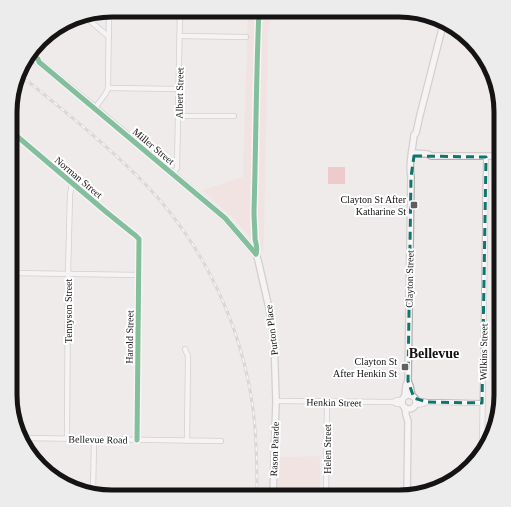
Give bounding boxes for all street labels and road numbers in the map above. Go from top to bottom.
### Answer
street label: Albert Street [174,67,185,119]
street label: Miller Street [131,126,177,167]
street label: Norman Street [53,154,105,201]
street label: Clayton Street [403,250,416,308]
street label: Tennyson Street [63,279,74,343]
street label: Purton Place [263,303,280,356]
street label: Harold Street [124,310,135,364]
street label: Wilkins Street [478,323,490,381]
street label: Henkin Street [306,397,362,408]
street label: Rason Parade [268,421,281,477]
street label: Helen Street [322,424,333,474]
street label: Bellevue Road [68,433,128,446]

